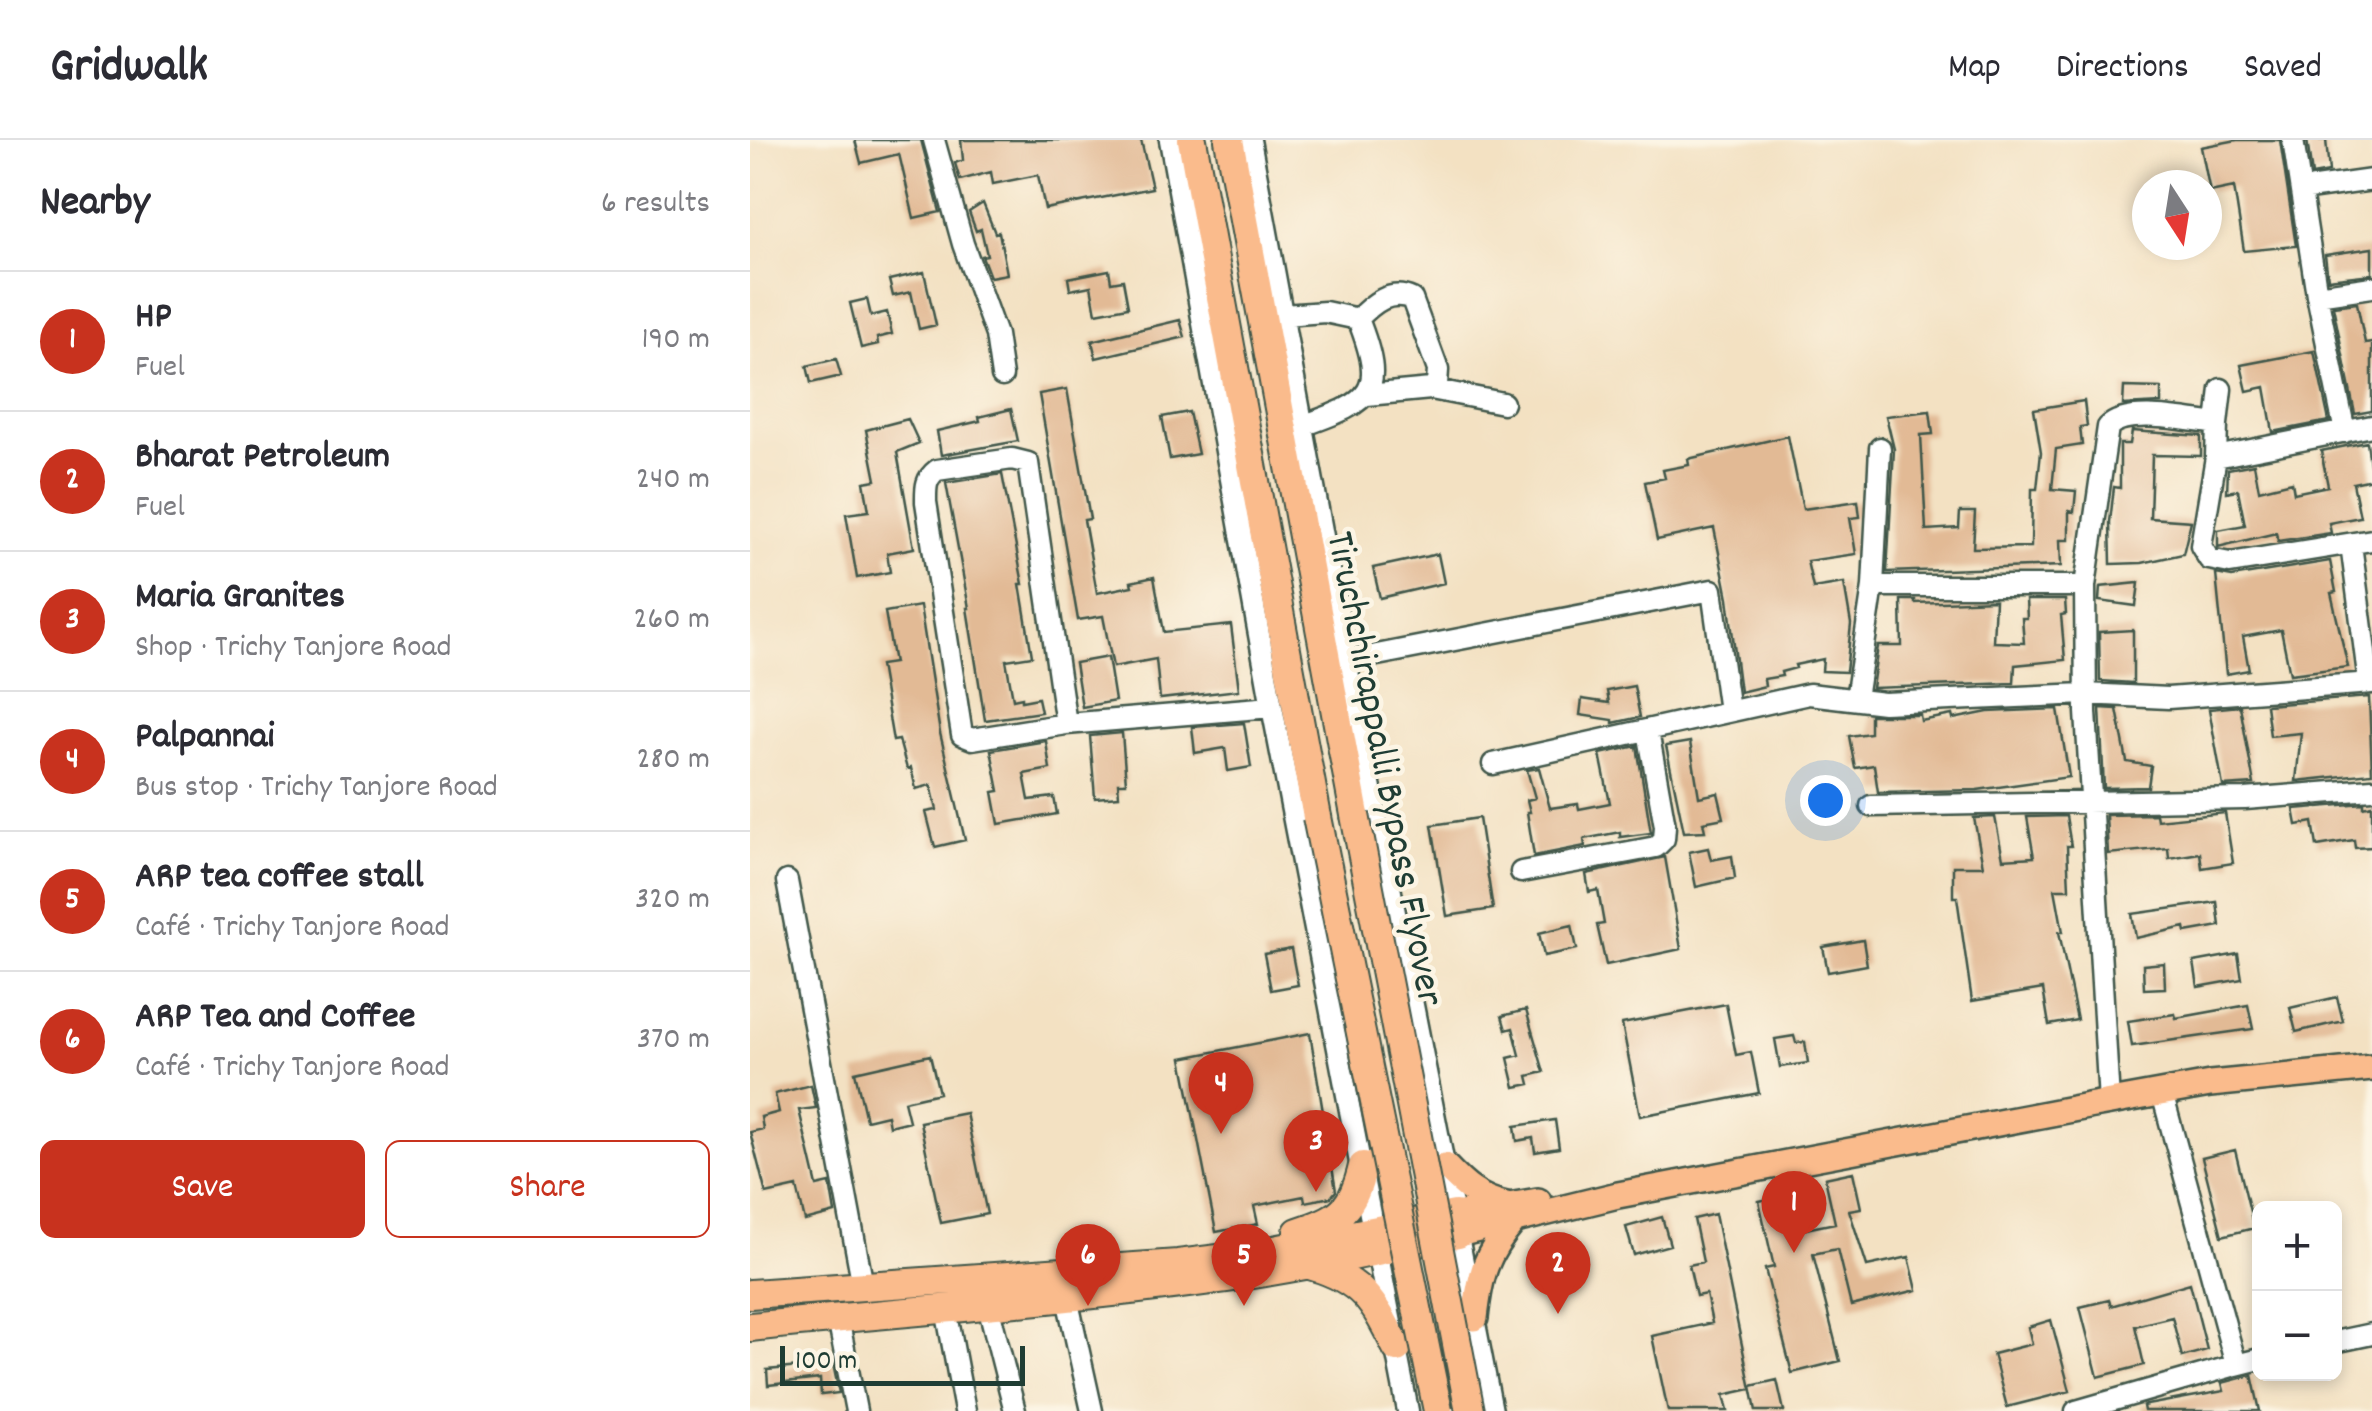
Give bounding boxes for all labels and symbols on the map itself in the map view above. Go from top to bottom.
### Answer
north arrow [2132,170,2222,260]
street label: Tiruchchirappalli Bypass Flyover [1308,527,1456,1011]
your location [1800,775,1851,826]
pin: 4 [1188,1052,1254,1134]
pin: 3 [1284,1110,1348,1192]
pin: 1 [1762,1170,1826,1253]
pin: 6 [1056,1224,1120,1306]
pin: 5 [1212,1224,1276,1306]
pin: 2 [1526,1232,1590,1314]
scale bar [780,1341,1025,1386]

